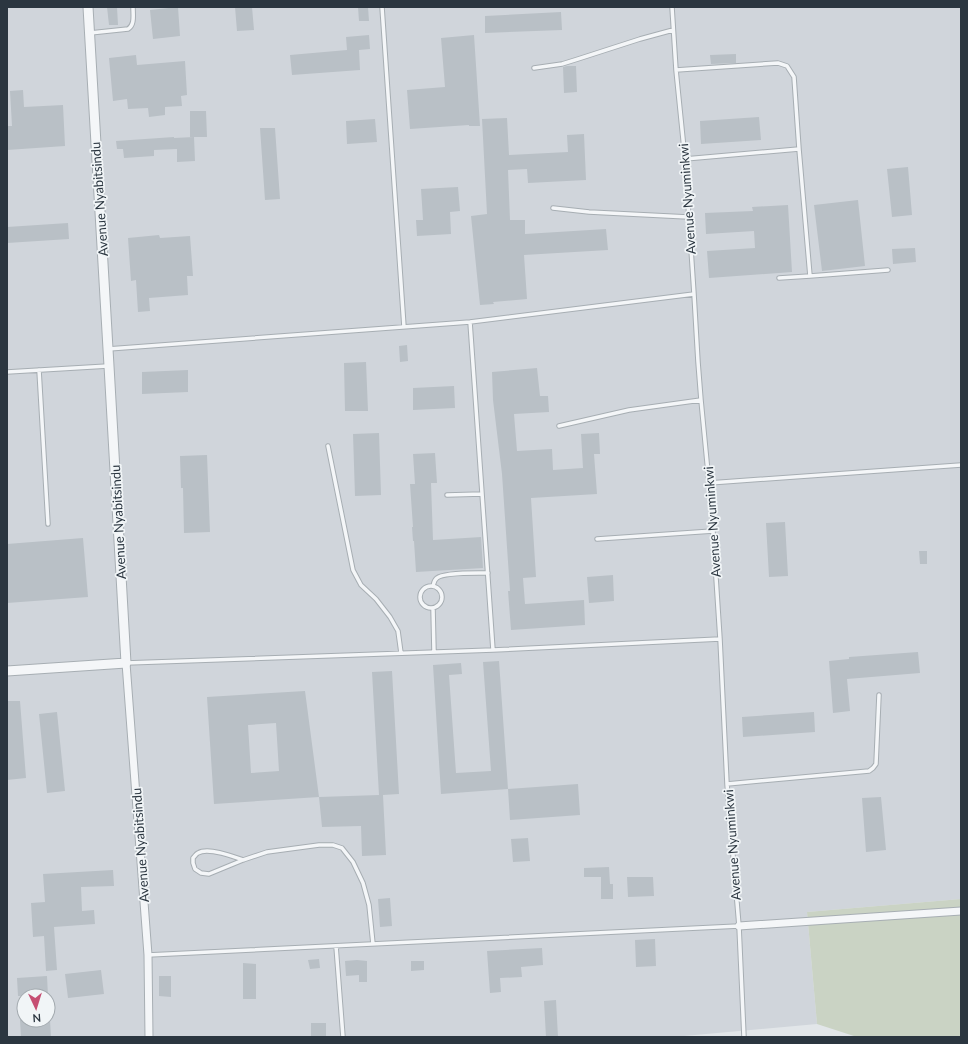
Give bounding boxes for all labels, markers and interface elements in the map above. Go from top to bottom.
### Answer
street label: Avenue Nyabitsindu [87,141,111,257]
street label: Avenue Nyuminkwi [675,143,699,255]
street label: Avenue Nyabitsindu [107,464,129,580]
street label: Avenue Nyuminkwi [700,466,724,578]
street label: Avenue Nyabitsindu [128,787,152,903]
street label: Avenue Nyuminkwi [720,789,744,901]
north arrow [16,988,56,1028]
text: N [32,1012,41,1025]

